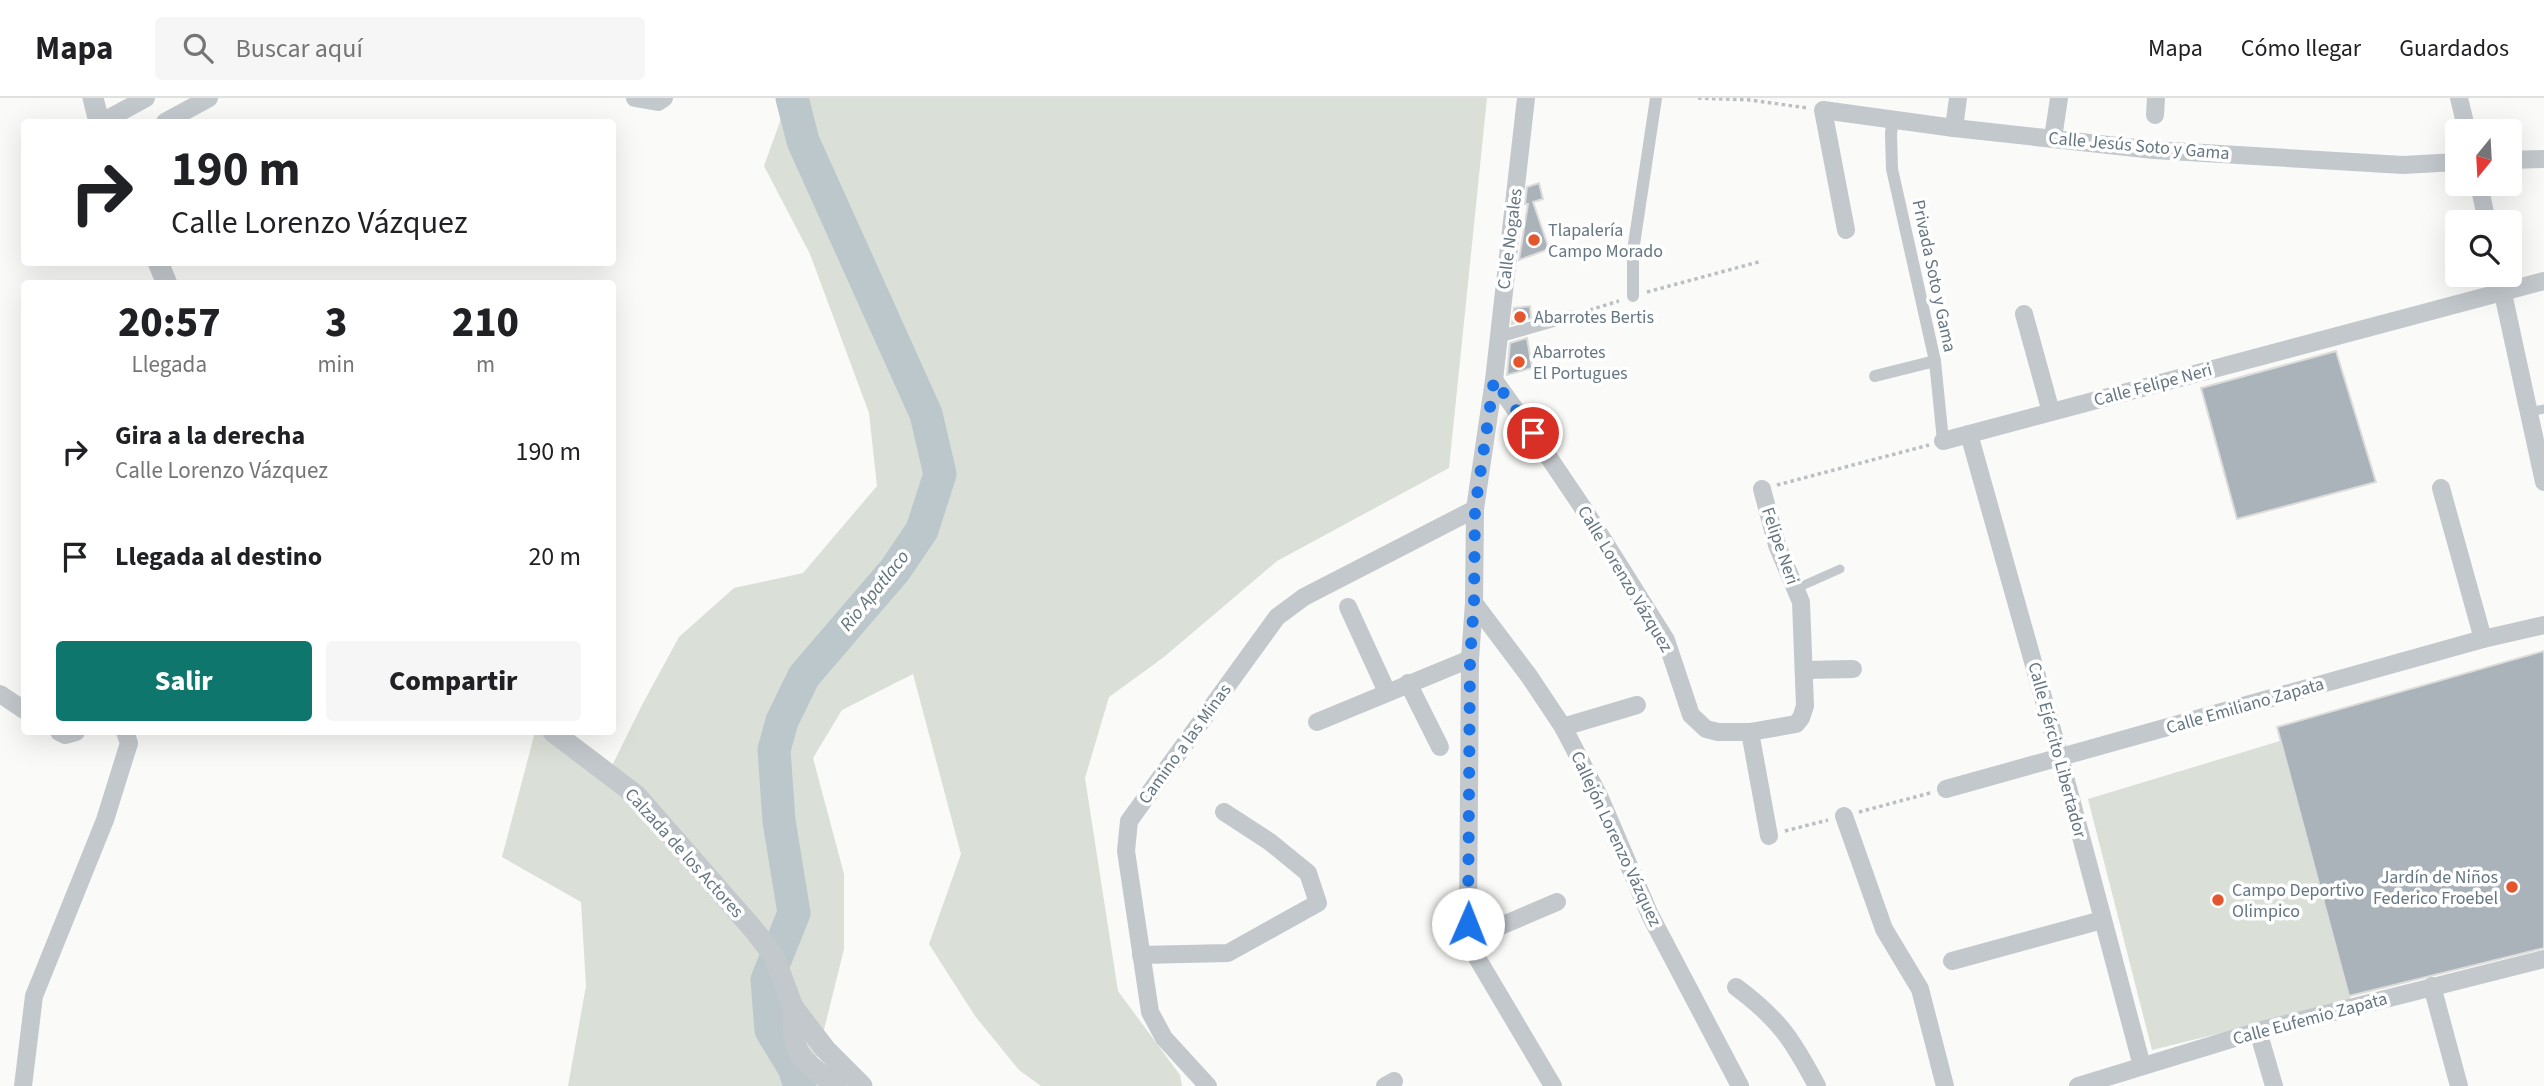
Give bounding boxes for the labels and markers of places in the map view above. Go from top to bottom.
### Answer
place label: Tlapalería Campo Morado [1548,218,1663,264]
marker: Tlapalería Campo Morado [1526,232,1542,248]
place label: Abarrotes Bertis [1534,305,1654,330]
marker: Abarrotes Bertis [1512,309,1528,325]
place label: Abarrotes El Portugues [1533,340,1628,386]
marker: Abarrotes El Portugues [1511,354,1527,370]
pin [1503,403,1563,463]
place label: Jardín de Niños Federico Froebel [2373,865,2498,911]
place label: Campo Deportivo Olimpico [2232,878,2364,924]
marker: Jardín de Niños Federico Froebel [2504,879,2520,895]
marker: Campo Deportivo Olimpico [2210,892,2226,908]

